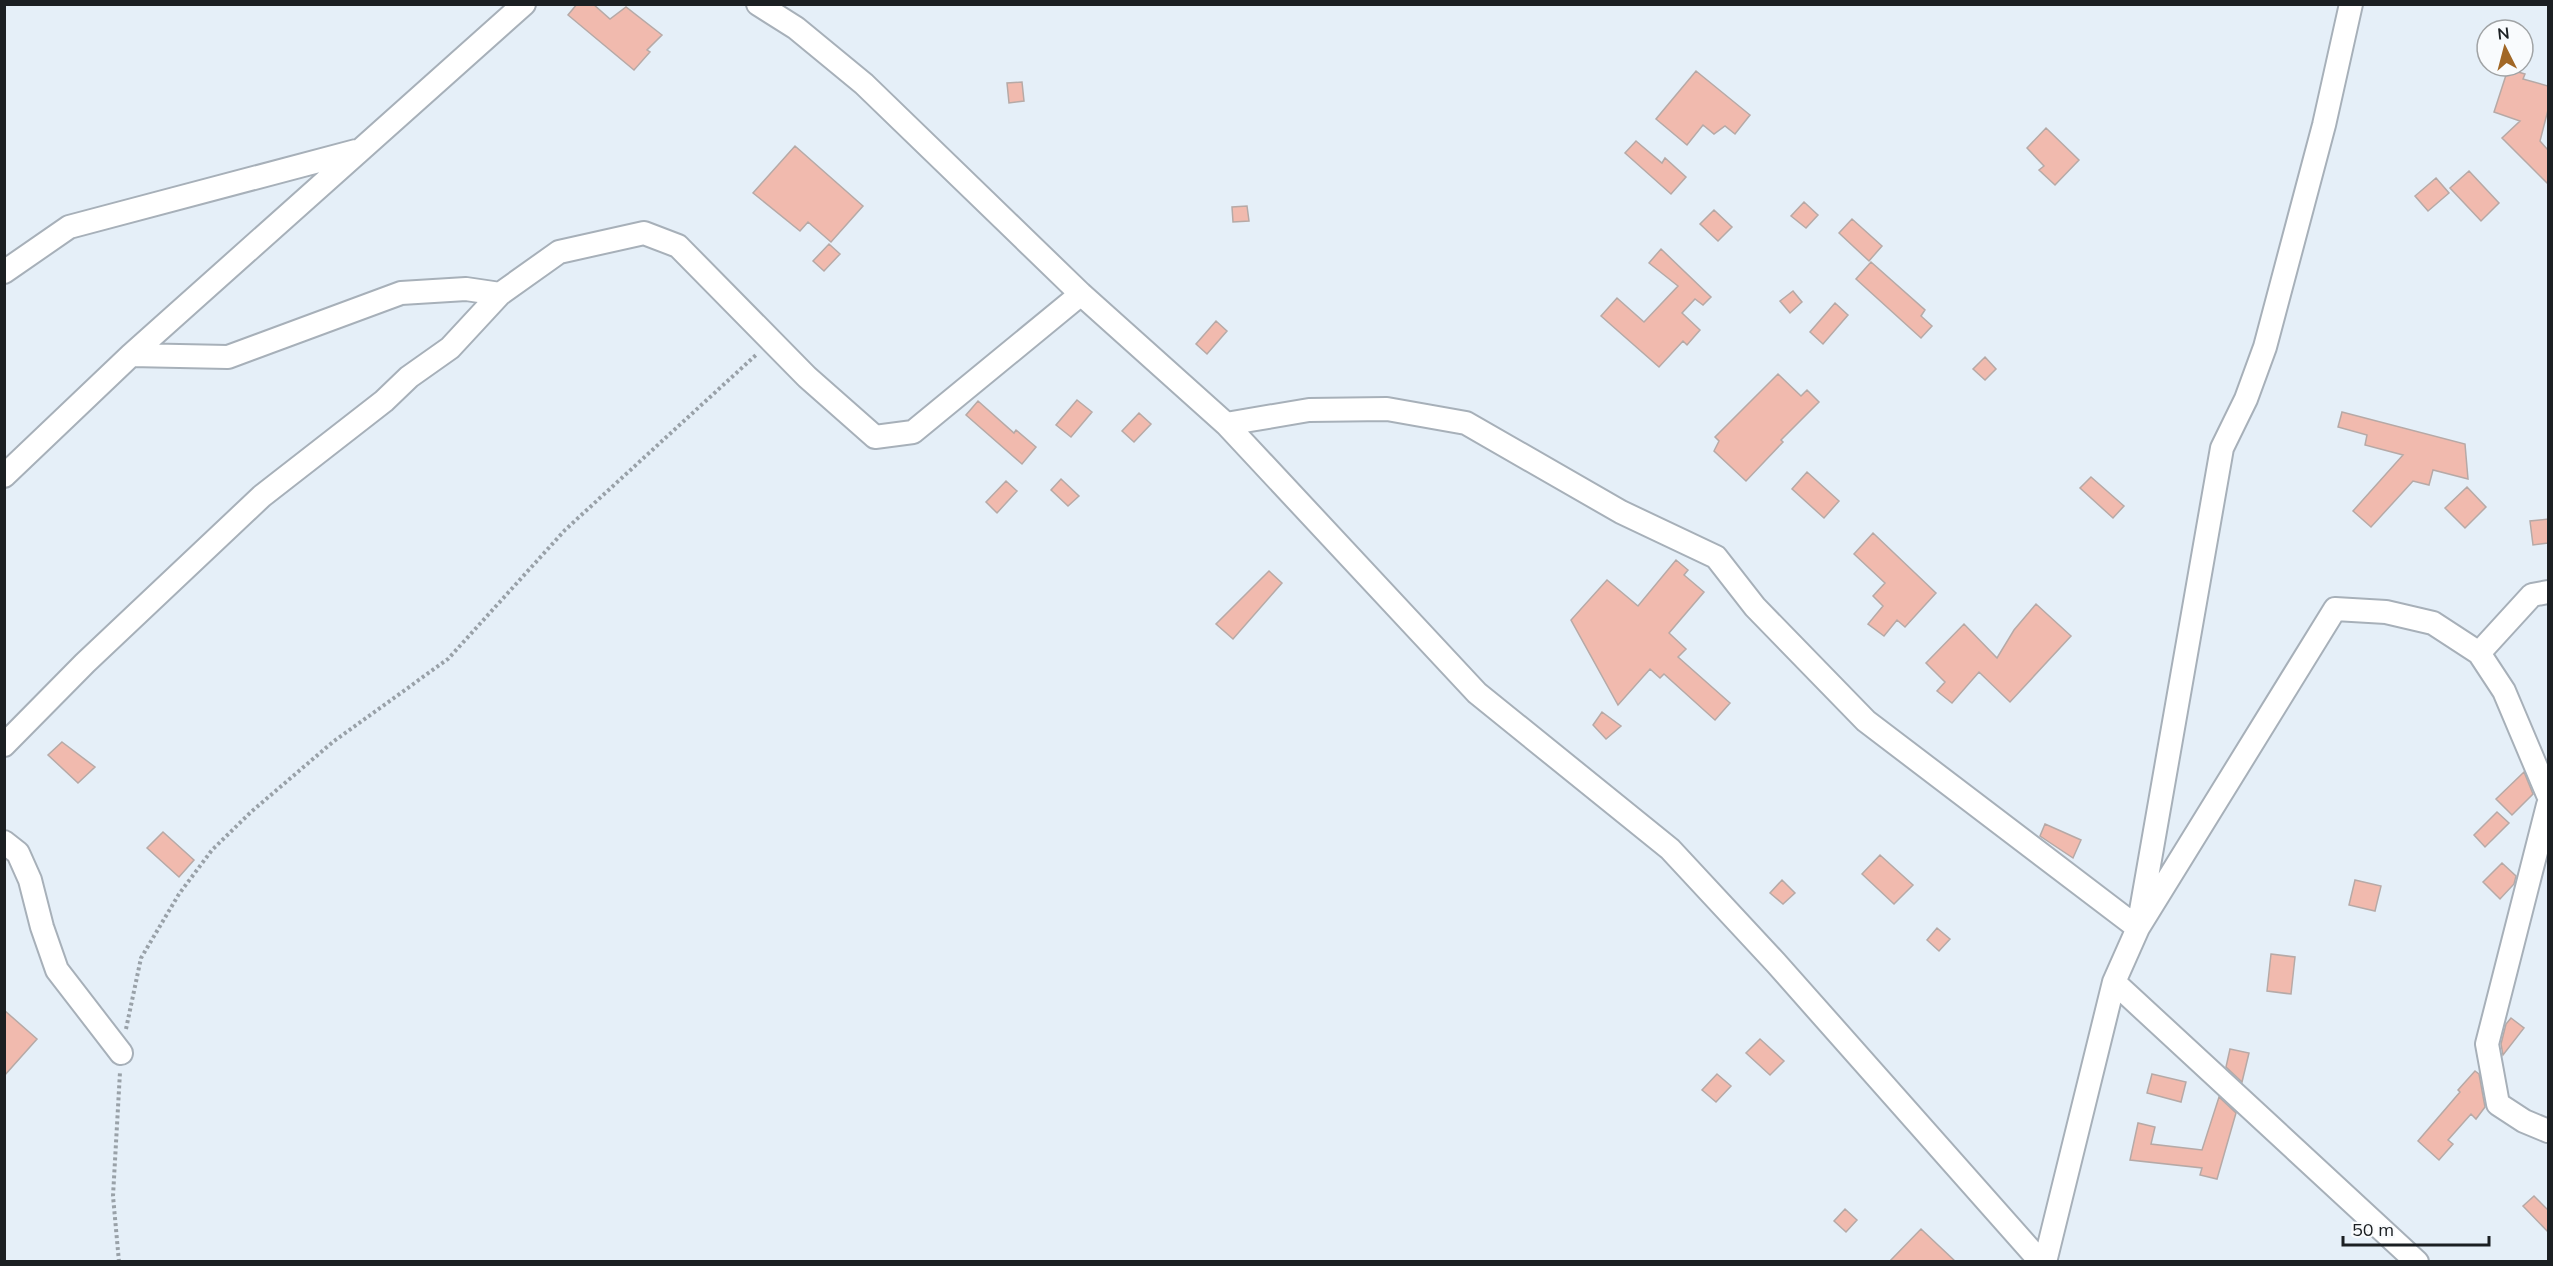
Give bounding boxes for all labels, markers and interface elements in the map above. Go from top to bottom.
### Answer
north arrow [2475,18,2535,78]
text: N [2496,23,2510,44]
scale bar [2343,1209,2488,1247]
text: 50 m [2352,1218,2394,1241]

